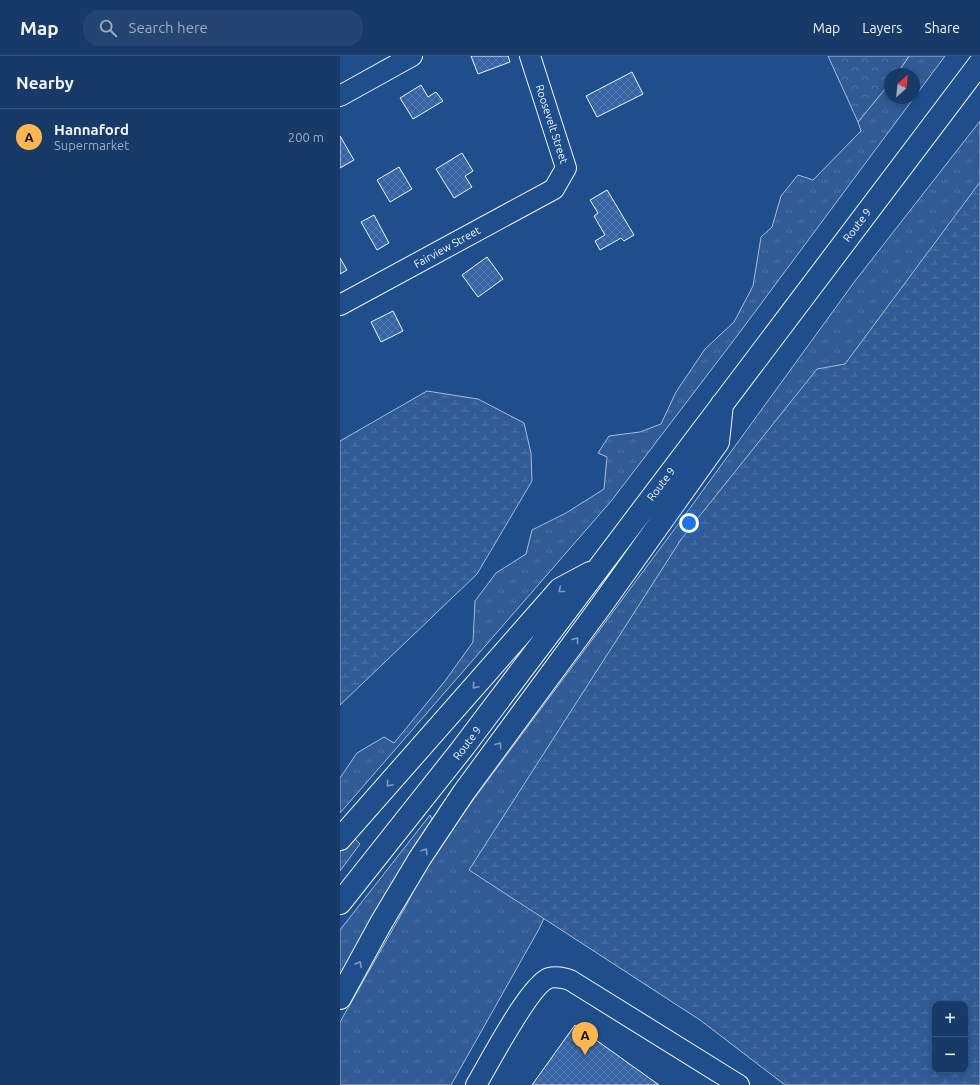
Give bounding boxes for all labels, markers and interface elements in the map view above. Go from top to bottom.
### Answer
search box [83,10,363,46]
text: Map [20,17,59,39]
icon: search [97,17,119,39]
text: Search here [129,19,208,36]
text: Map [813,20,840,36]
text: Layers [862,20,902,36]
text: Share [924,20,960,36]
north arrow [884,68,920,104]
text: Nearby [16,73,74,92]
street label: Roosevelt Street [534,83,571,166]
text: Hannaford [54,121,129,138]
text: A [24,130,34,144]
text: 200 m [288,130,324,144]
text: Supermarket [54,138,129,152]
street label: Route 9 [841,206,873,244]
street label: Fairview Street [412,223,483,270]
street label: Route 9 [645,465,677,503]
your location [679,513,699,533]
one-way arrow [559,585,566,592]
one-way arrow [571,638,578,645]
one-way arrow [472,682,479,689]
street label: Route 9 [451,724,483,762]
one-way arrow [494,742,501,749]
one-way arrow [386,779,393,787]
one-way arrow [420,849,427,856]
one-way arrow [354,960,361,968]
map controls [932,1001,968,1073]
button: + [932,1001,968,1037]
pin: A [572,1022,598,1055]
button: − [932,1037,968,1073]

